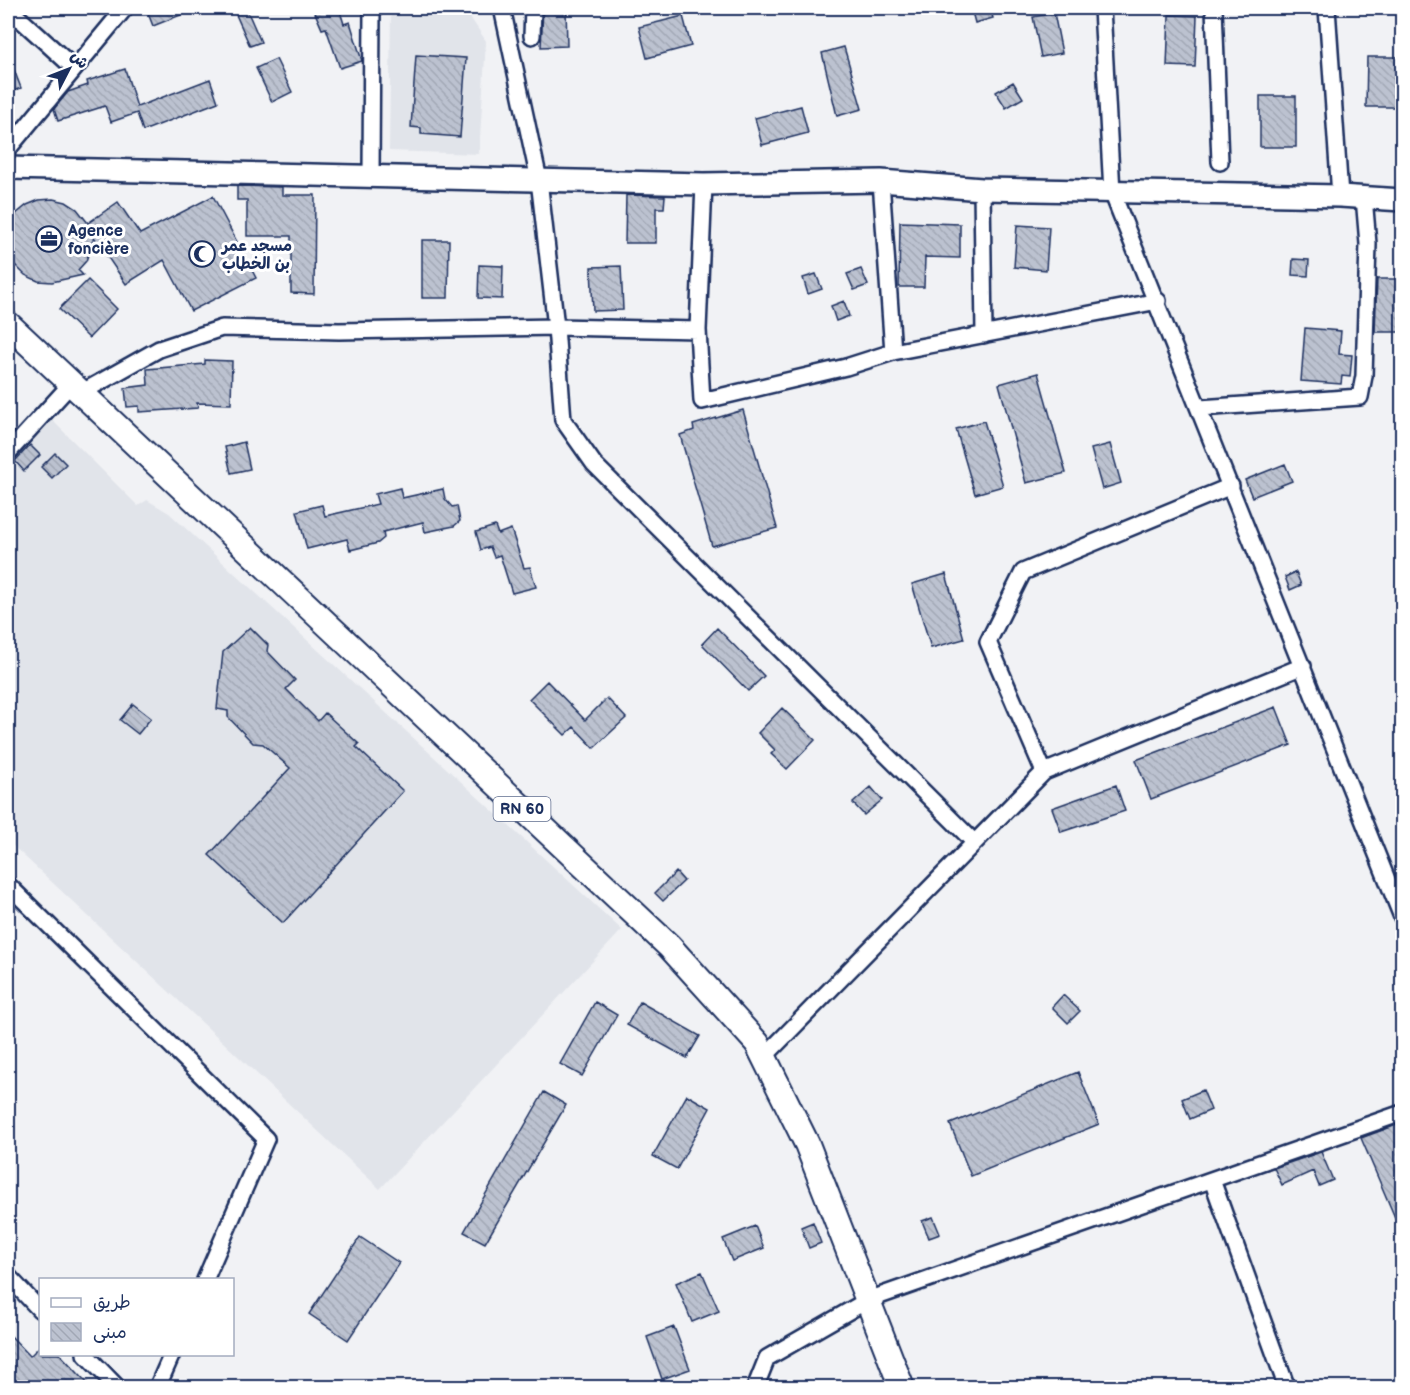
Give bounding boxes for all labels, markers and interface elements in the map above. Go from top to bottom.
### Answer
north arrow [39,39,99,99]
text: ش [66,47,92,73]
place label: Agence foncière [67,222,129,259]
office icon: Agence foncière [34,224,64,254]
place label: مسجد عمر بن الخطاب [220,237,292,274]
mosque icon: مسجد عمر بن الخطاب [187,239,217,269]
road number: RN 60 [494,797,550,821]
legend [39,1278,234,1356]
text: طريق [93,1292,131,1313]
text: مبنى [93,1322,127,1343]

